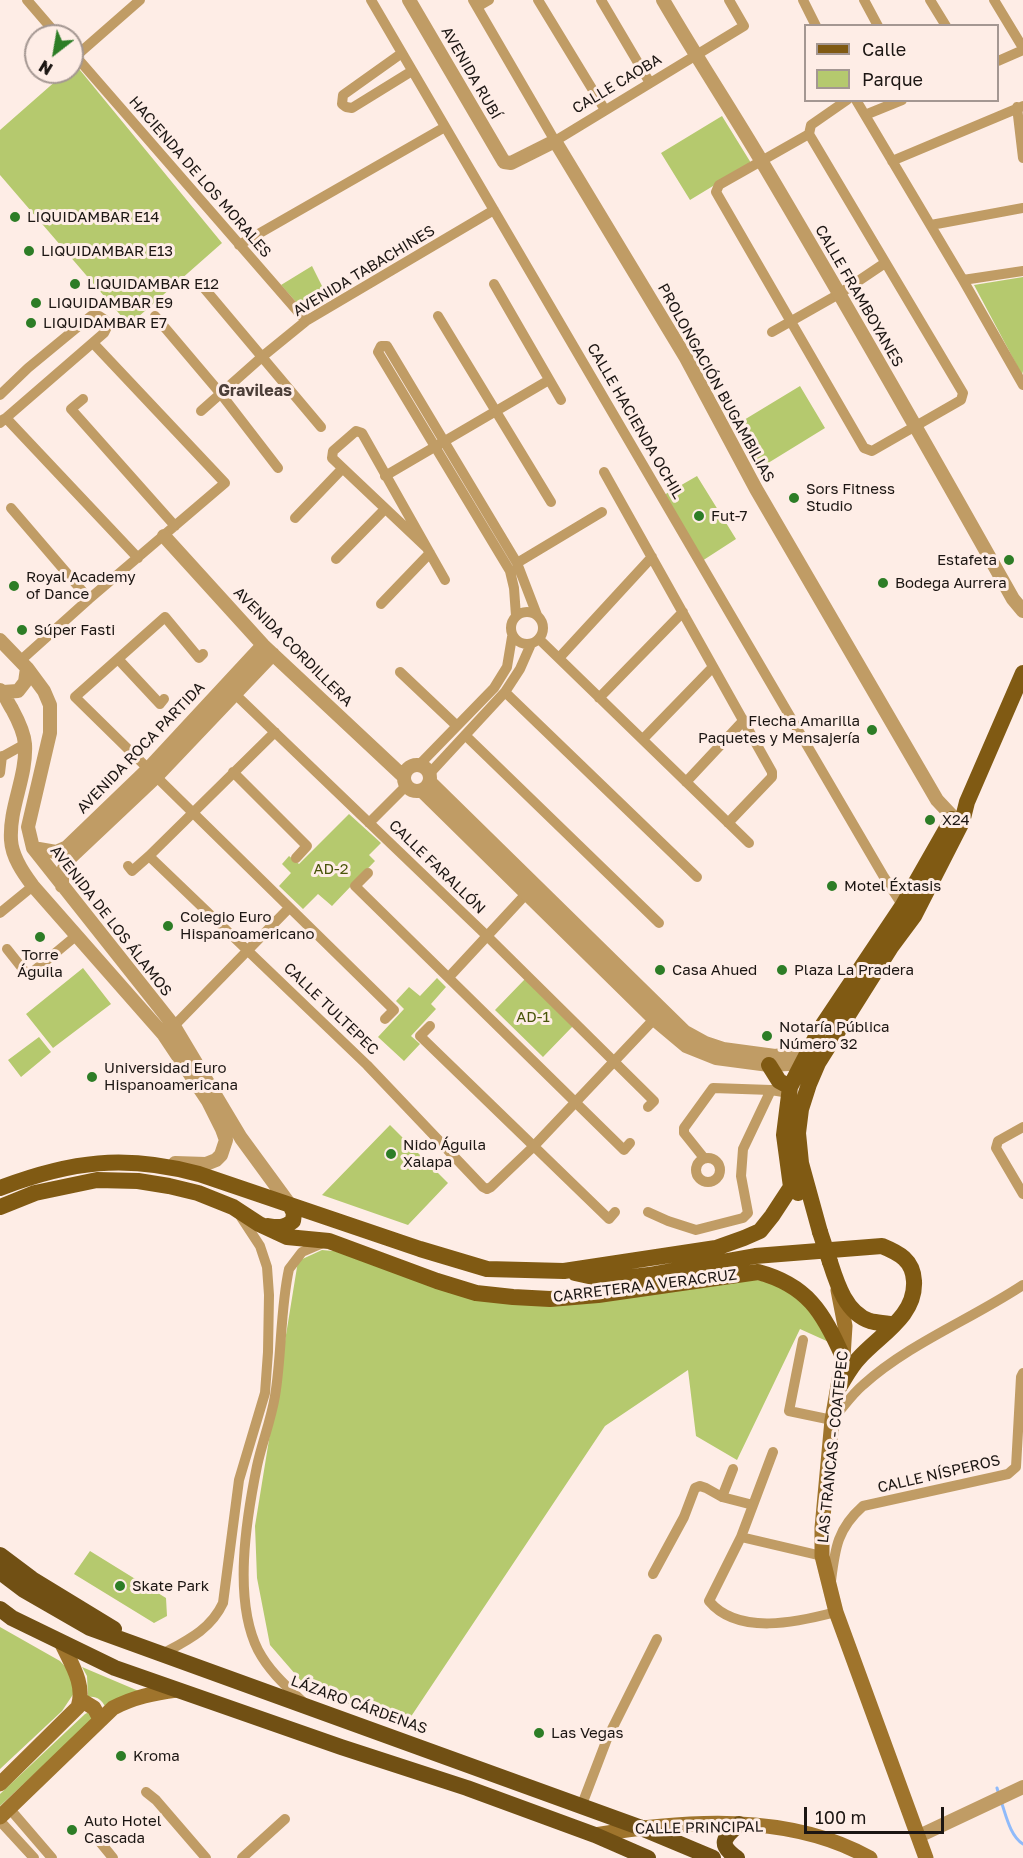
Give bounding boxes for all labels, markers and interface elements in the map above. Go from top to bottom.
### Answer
north arrow [24,24,84,84]
street label: AVENIDA RUBÍ [437,24,505,122]
legend [804,24,999,102]
text: Calle [862,38,906,60]
street label: CALLE CAOBA [569,50,665,118]
text: N [35,56,56,79]
text: Parque [862,68,923,90]
street label: HACIENDA DE LOS MORALES [125,93,275,261]
place label: LIQUIDAMBAR E14 [27,208,159,226]
marker: LIQUIDAMBAR E14 [8,210,22,224]
street label: AVENIDA TABACHINES [290,222,438,320]
street label: CALLE FRAMBOYANES [811,222,907,370]
place label: LIQUIDAMBAR E13 [41,242,173,260]
marker: LIQUIDAMBAR E13 [22,244,36,258]
place label: LIQUIDAMBAR E12 [87,275,219,293]
marker: LIQUIDAMBAR E12 [68,277,82,291]
street label: PROLONGACIÓN BUGAMBILIAS [654,280,778,486]
place label: LIQUIDAMBAR E9 [48,294,173,312]
marker: LIQUIDAMBAR E9 [29,296,43,310]
place label: LIQUIDAMBAR E7 [43,314,167,332]
marker: LIQUIDAMBAR E7 [24,316,38,330]
street label: CALLE HACIENDA OCHIL [583,340,687,502]
district label: Gravileas [218,381,292,401]
place label: Sors Fitness Studio [806,480,895,515]
marker: Sors Fitness Studio [787,491,801,505]
place label: Fut-7 [711,507,747,525]
marker: Fut-7 [692,509,706,523]
place label: Estafeta [937,551,997,569]
marker: Estafeta [1002,553,1016,567]
place label: Royal Academy of Dance [26,568,136,603]
place label: Bodega Aurrera [895,574,1007,592]
marker: Bodega Aurrera [876,576,890,590]
marker: Royal Academy of Dance [7,579,21,593]
street label: AVENIDA CORDILLERA [230,584,356,710]
place label: Súper Fasti [34,621,115,639]
marker: Súper Fasti [15,623,29,637]
street label: AVENIDA ROCA PARTIDA [73,678,209,818]
place label: Flecha Amarilla Paquetes y Mensajería [698,712,860,747]
marker: Flecha Amarilla Paquetes y Mensajería [865,723,879,737]
place label: X24 [942,811,970,829]
marker: X24 [923,813,937,827]
street label: CALLE FARALLÓN [385,816,489,918]
street label: AVENIDA DE LOS ÁLAMOS [46,842,176,1000]
park label: AD-2 [314,860,348,878]
place label: Motel Éxtasis [844,877,941,895]
marker: Motel Éxtasis [825,879,839,893]
place label: Colegio Euro Hispanoamericano [180,908,314,943]
marker: Colegio Euro Hispanoamericano [161,919,175,933]
marker: Torre Águila [33,930,47,944]
place label: Torre Águila [17,946,63,981]
street label: CALLE TULTEPEC [280,959,382,1059]
place label: Casa Ahued [672,961,757,979]
place label: Plaza La Pradera [794,961,914,979]
marker: Casa Ahued [653,963,667,977]
marker: Plaza La Pradera [775,963,789,977]
park label: AD-1 [516,1008,550,1026]
place label: Notaría Pública Número 32 [779,1018,890,1053]
marker: Notaría Pública Número 32 [760,1029,774,1043]
place label: Universidad Euro Hispanoamericana [104,1059,238,1094]
marker: Universidad Euro Hispanoamericana [85,1070,99,1084]
place label: Nido Águila Xalapa [403,1136,486,1171]
marker: Nido Águila Xalapa [384,1147,398,1161]
street label: CARRETERA A VERACRUZ [552,1266,738,1306]
street label: LAS TRANCAS - COATEPEC [814,1350,852,1544]
street label: CALLE NÍSPEROS [876,1451,1002,1497]
place label: Skate Park [132,1577,209,1595]
marker: Skate Park [113,1579,127,1593]
street label: LÁZARO CÁRDENAS [288,1672,430,1738]
place label: Las Vegas [551,1724,623,1742]
marker: Las Vegas [532,1726,546,1740]
place label: Kroma [133,1747,180,1765]
marker: Kroma [114,1749,128,1763]
scale bar [807,1795,946,1833]
text: 100 m [815,1806,866,1828]
place label: Auto Hotel Cascada [84,1812,161,1847]
street label: CALLE PRINCIPAL [635,1818,763,1838]
marker: Auto Hotel Cascada [65,1823,79,1837]

